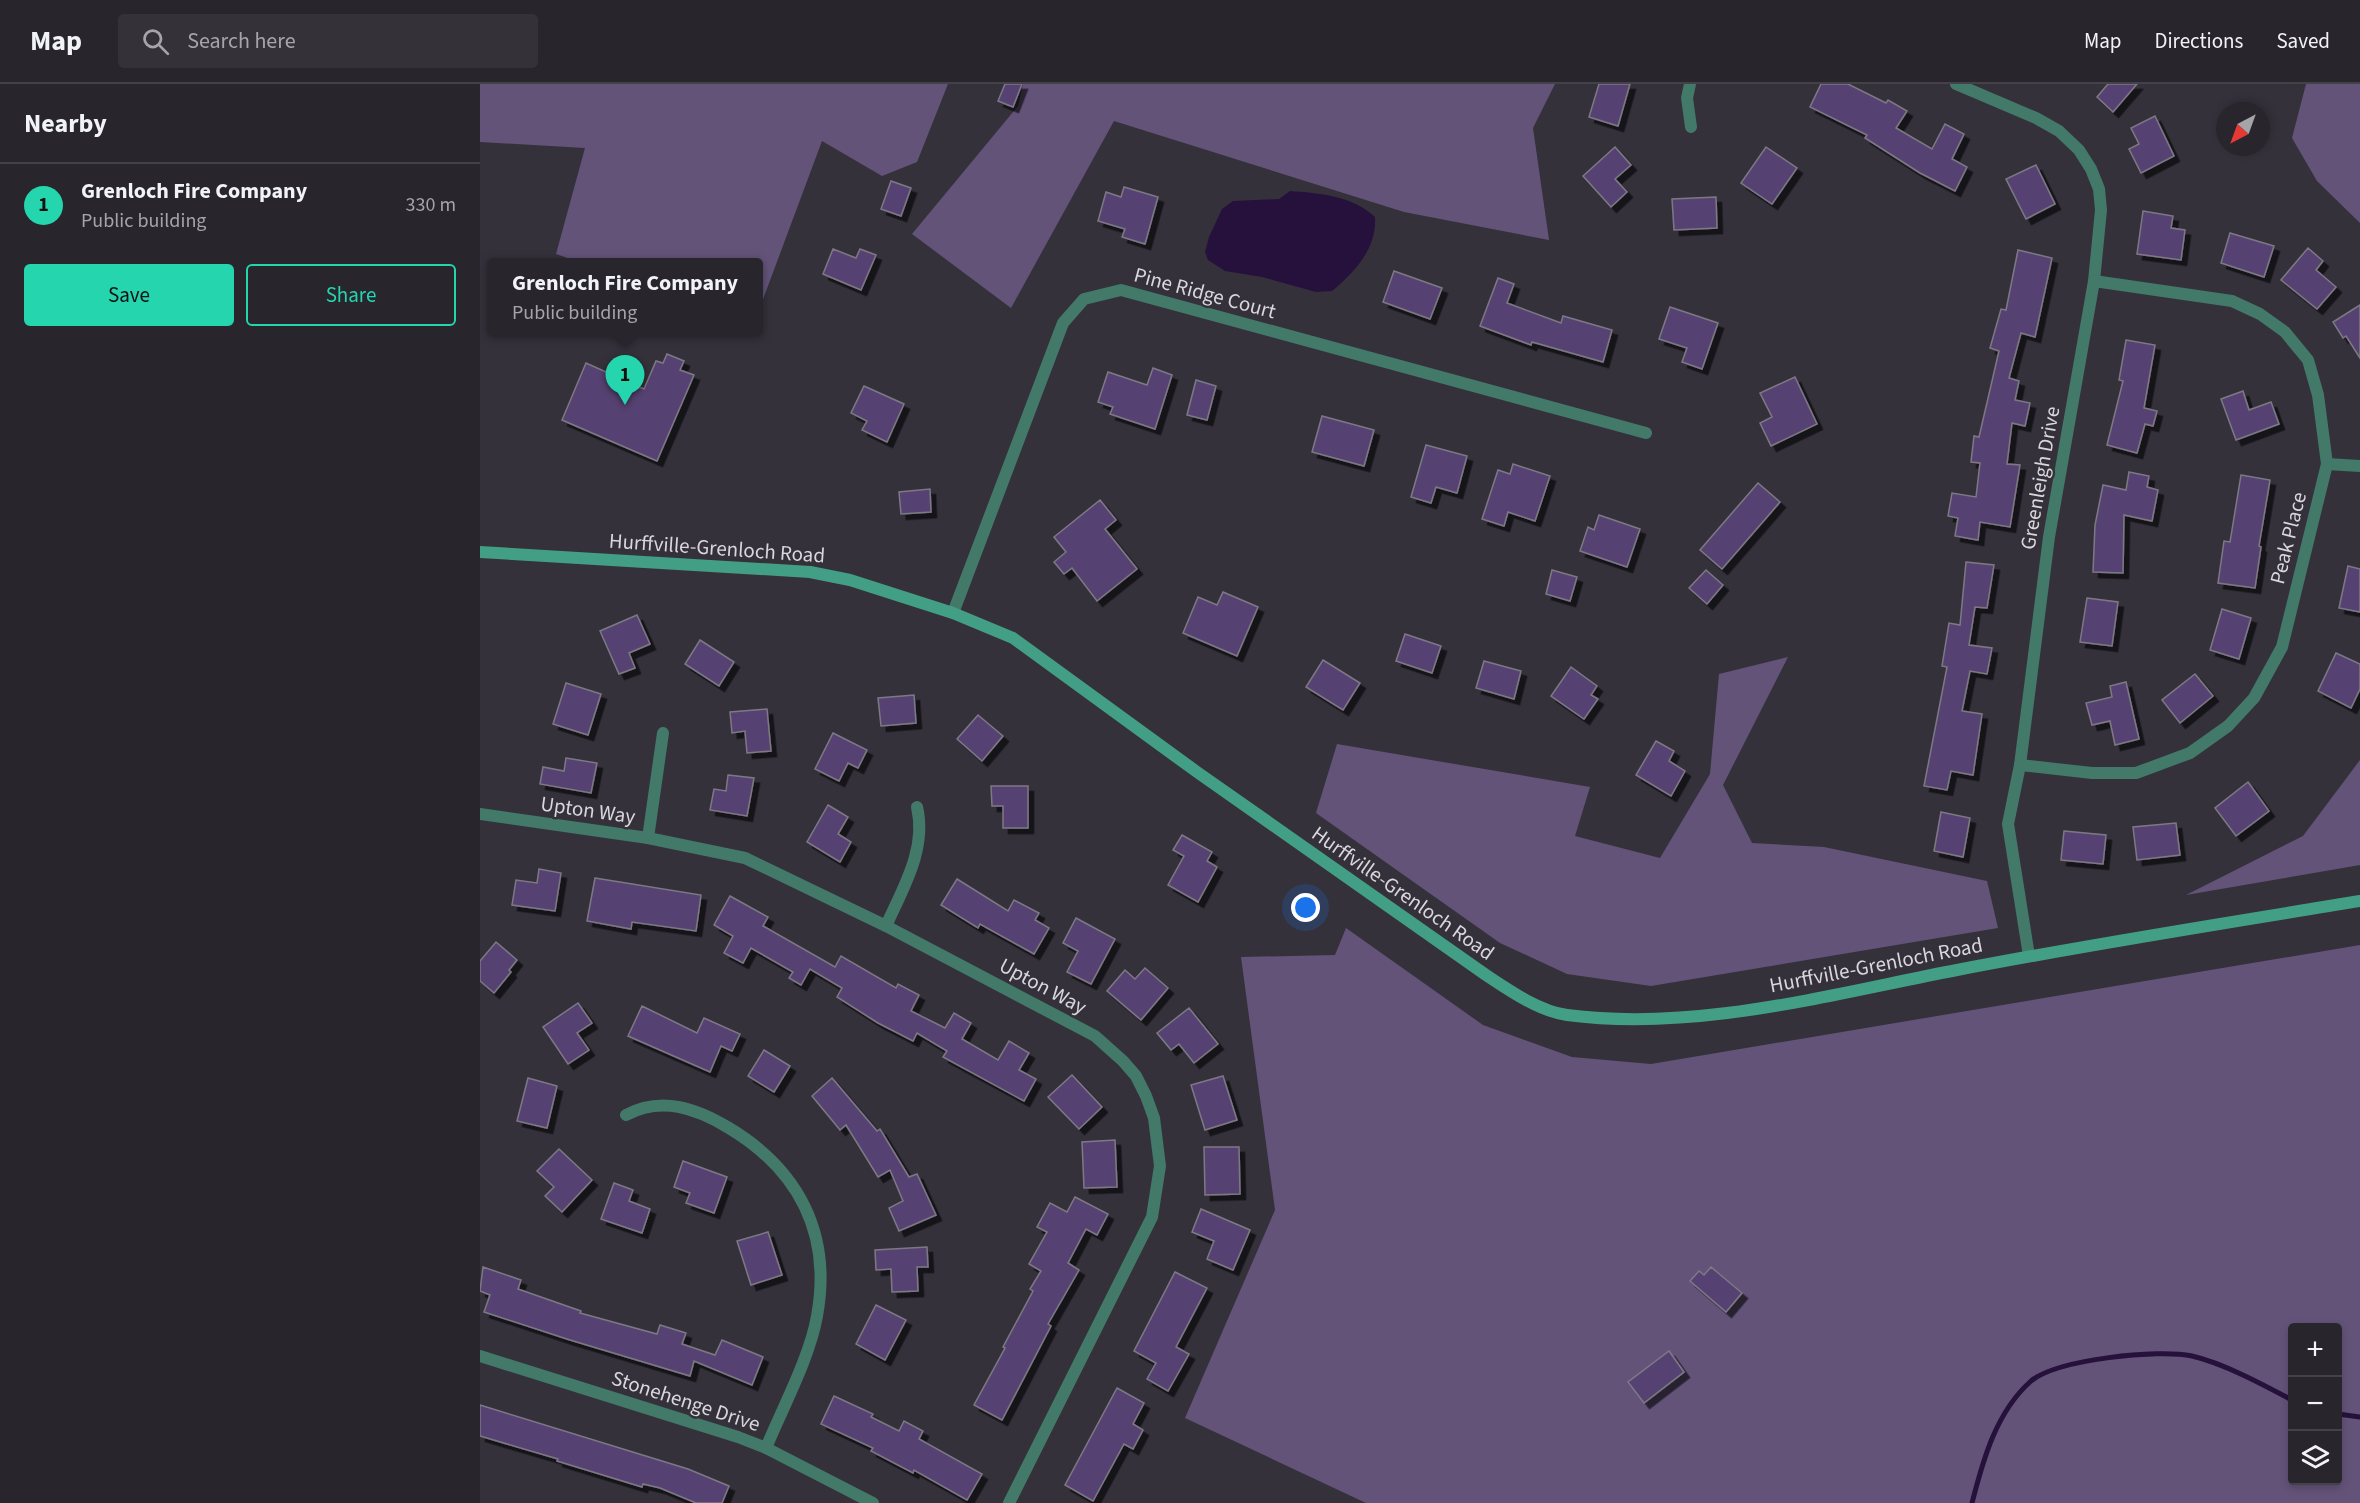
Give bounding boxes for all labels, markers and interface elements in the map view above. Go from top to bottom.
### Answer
search box [118,14,538,68]
text: Map [30,21,82,61]
icon: search [139,25,172,58]
text: Search here [187,25,296,57]
text: Map [2084,26,2122,56]
text: Directions [2155,26,2243,56]
text: Saved [2276,26,2330,56]
north arrow [2216,102,2270,156]
text: Nearby [24,105,107,142]
text: Grenloch Fire Company [81,175,307,207]
text: 1 [38,191,49,219]
text: 330 m [406,191,456,219]
text: Public building [81,207,206,235]
popup [487,258,763,336]
street label: Pine Ridge Court [1131,260,1279,326]
button: Save [24,264,234,326]
button: Share [246,264,456,326]
text: Grenloch Fire Company [512,267,738,299]
text: Public building [512,299,637,327]
pin: 1 [606,356,644,405]
street label: Greenleigh Drive [2013,404,2067,552]
street label: Peak Place [2262,489,2314,587]
street label: Hurffville-Grenloch Road [608,525,826,571]
street label: Upton Way [539,789,637,832]
street label: Hurffville-Grenloch Road [1306,819,1500,967]
your location [1291,893,1320,922]
street label: Hurffville-Grenloch Road [1767,930,1985,1000]
street label: Upton Way [994,950,1092,1022]
map controls [2288,1323,2342,1485]
button: + [2288,1323,2342,1377]
street label: Stonehenge Drive [608,1363,764,1439]
button: − [2288,1377,2342,1431]
button: layers [2288,1431,2342,1485]

